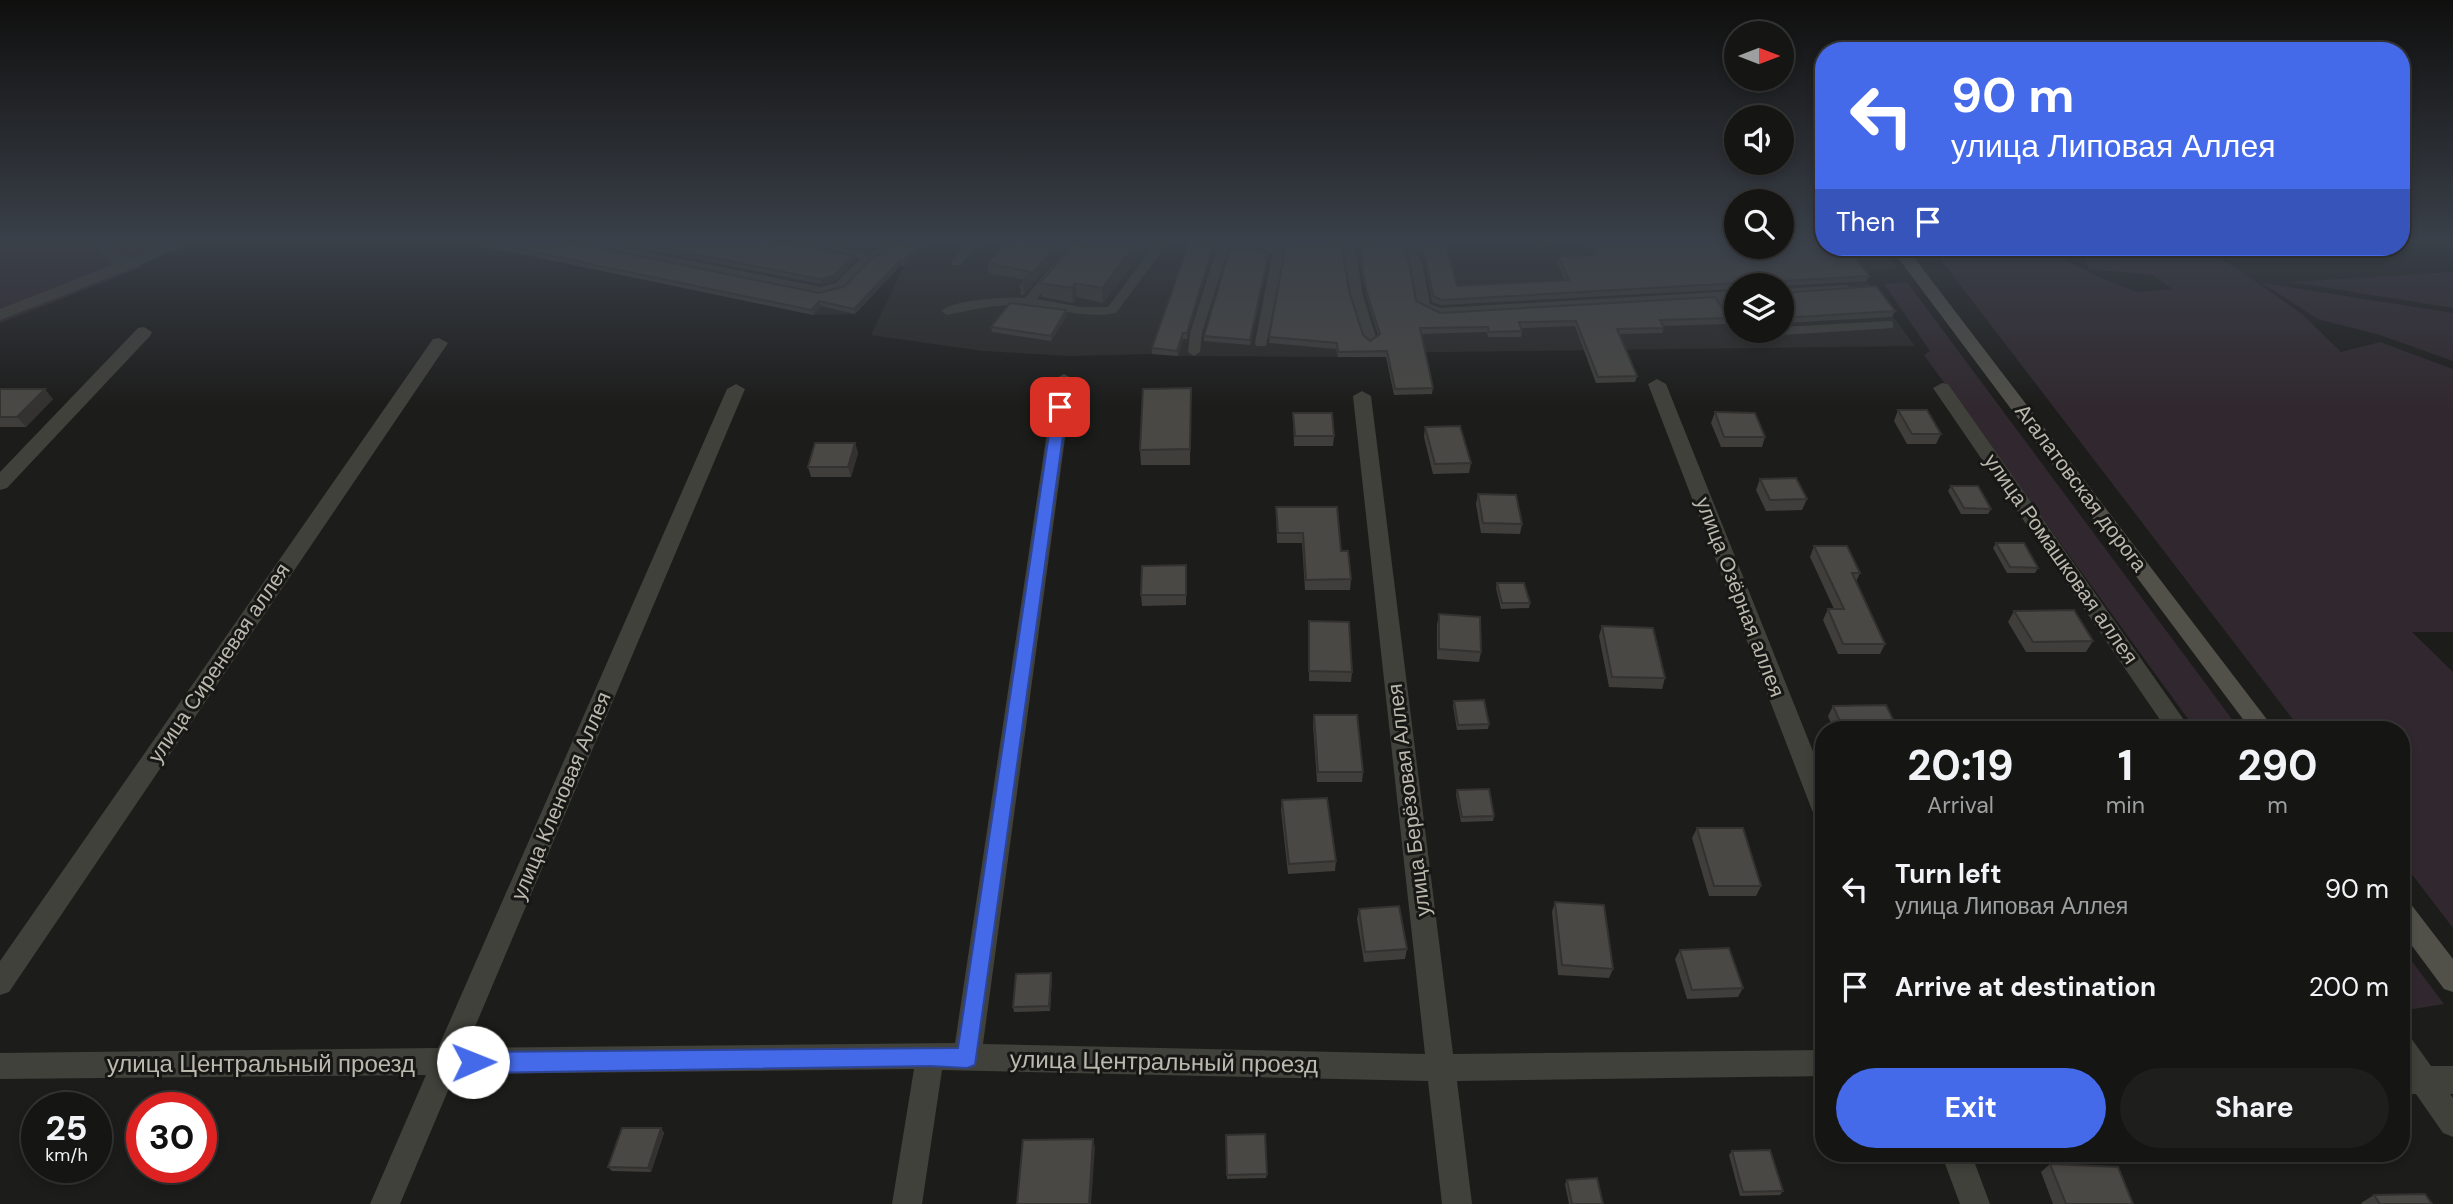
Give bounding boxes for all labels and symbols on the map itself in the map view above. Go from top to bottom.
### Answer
north arrow [1724,21,1794,91]
pin [1030,377,1090,437]
street label: Агалатовская дорога [2009,398,2154,578]
street label: улица Ромашковая аллея [1978,448,2144,670]
street label: улица Озёрная аллея [1689,493,1791,701]
street label: улица Сиреневая аллея [142,557,296,769]
street label: улица Берёзовая Аллея [1381,682,1437,918]
street label: улица Кленовая Аллея [504,687,618,905]
position arrow [436,1025,510,1099]
street label: улица Центральный проезд [1010,1043,1318,1080]
street label: улица Центральный проезд [107,1048,415,1079]
speed limit sign: 30 [126,1092,217,1183]

